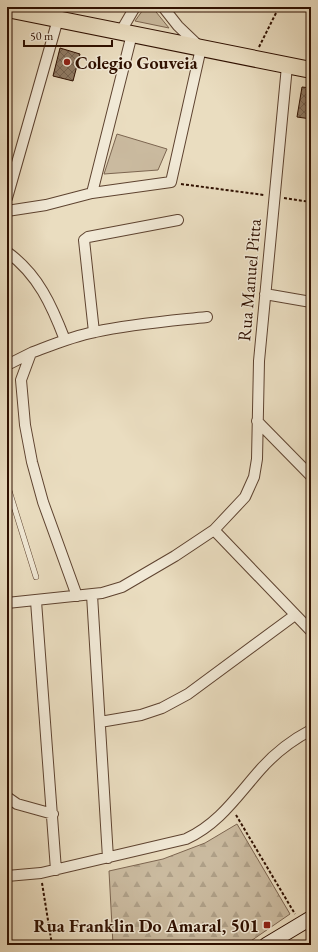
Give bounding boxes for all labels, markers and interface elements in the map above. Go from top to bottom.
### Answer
scale bar [24,22,112,48]
text: 50 m [30,28,54,44]
place label: Colegio Gouveia [75,51,198,74]
marker: Colegio Gouveia [62,57,72,67]
street label: Rua Manuel Pitta [232,217,266,342]
place label: Rua Franklin Do Amaral, 501 [33,914,259,937]
marker: Rua Franklin Do Amaral, 501 [262,920,272,930]

